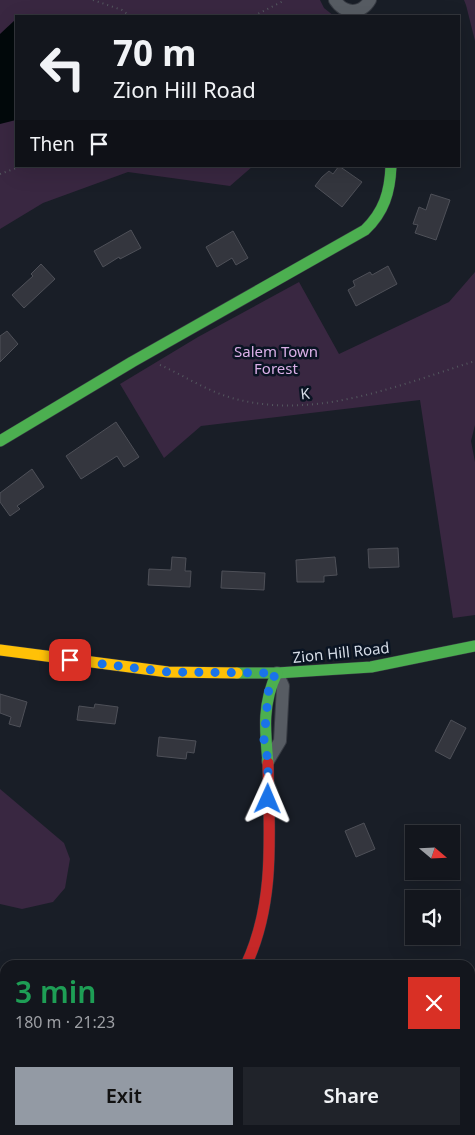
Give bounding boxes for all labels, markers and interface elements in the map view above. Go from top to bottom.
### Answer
text: 70 m [113,29,196,76]
icon: left [30,35,95,100]
text: Zion Hill Road [113,74,256,104]
icon: arrive [85,130,113,158]
text: Then [30,131,75,157]
park label: Salem Town Forest [234,341,318,378]
street label: K [299,382,311,403]
street label: Zion Hill Road [292,637,390,667]
pin [49,639,91,681]
icon: arrive [56,646,84,674]
position arrow [241,772,293,824]
north arrow [405,825,460,880]
map controls [405,825,460,945]
button: sound [405,890,460,945]
text: 3 min [15,971,96,1012]
button: close [408,977,460,1029]
text: 180 m · 21:23 [15,1011,115,1033]
button: Exit [15,1067,233,1125]
button: Share [243,1067,460,1125]

